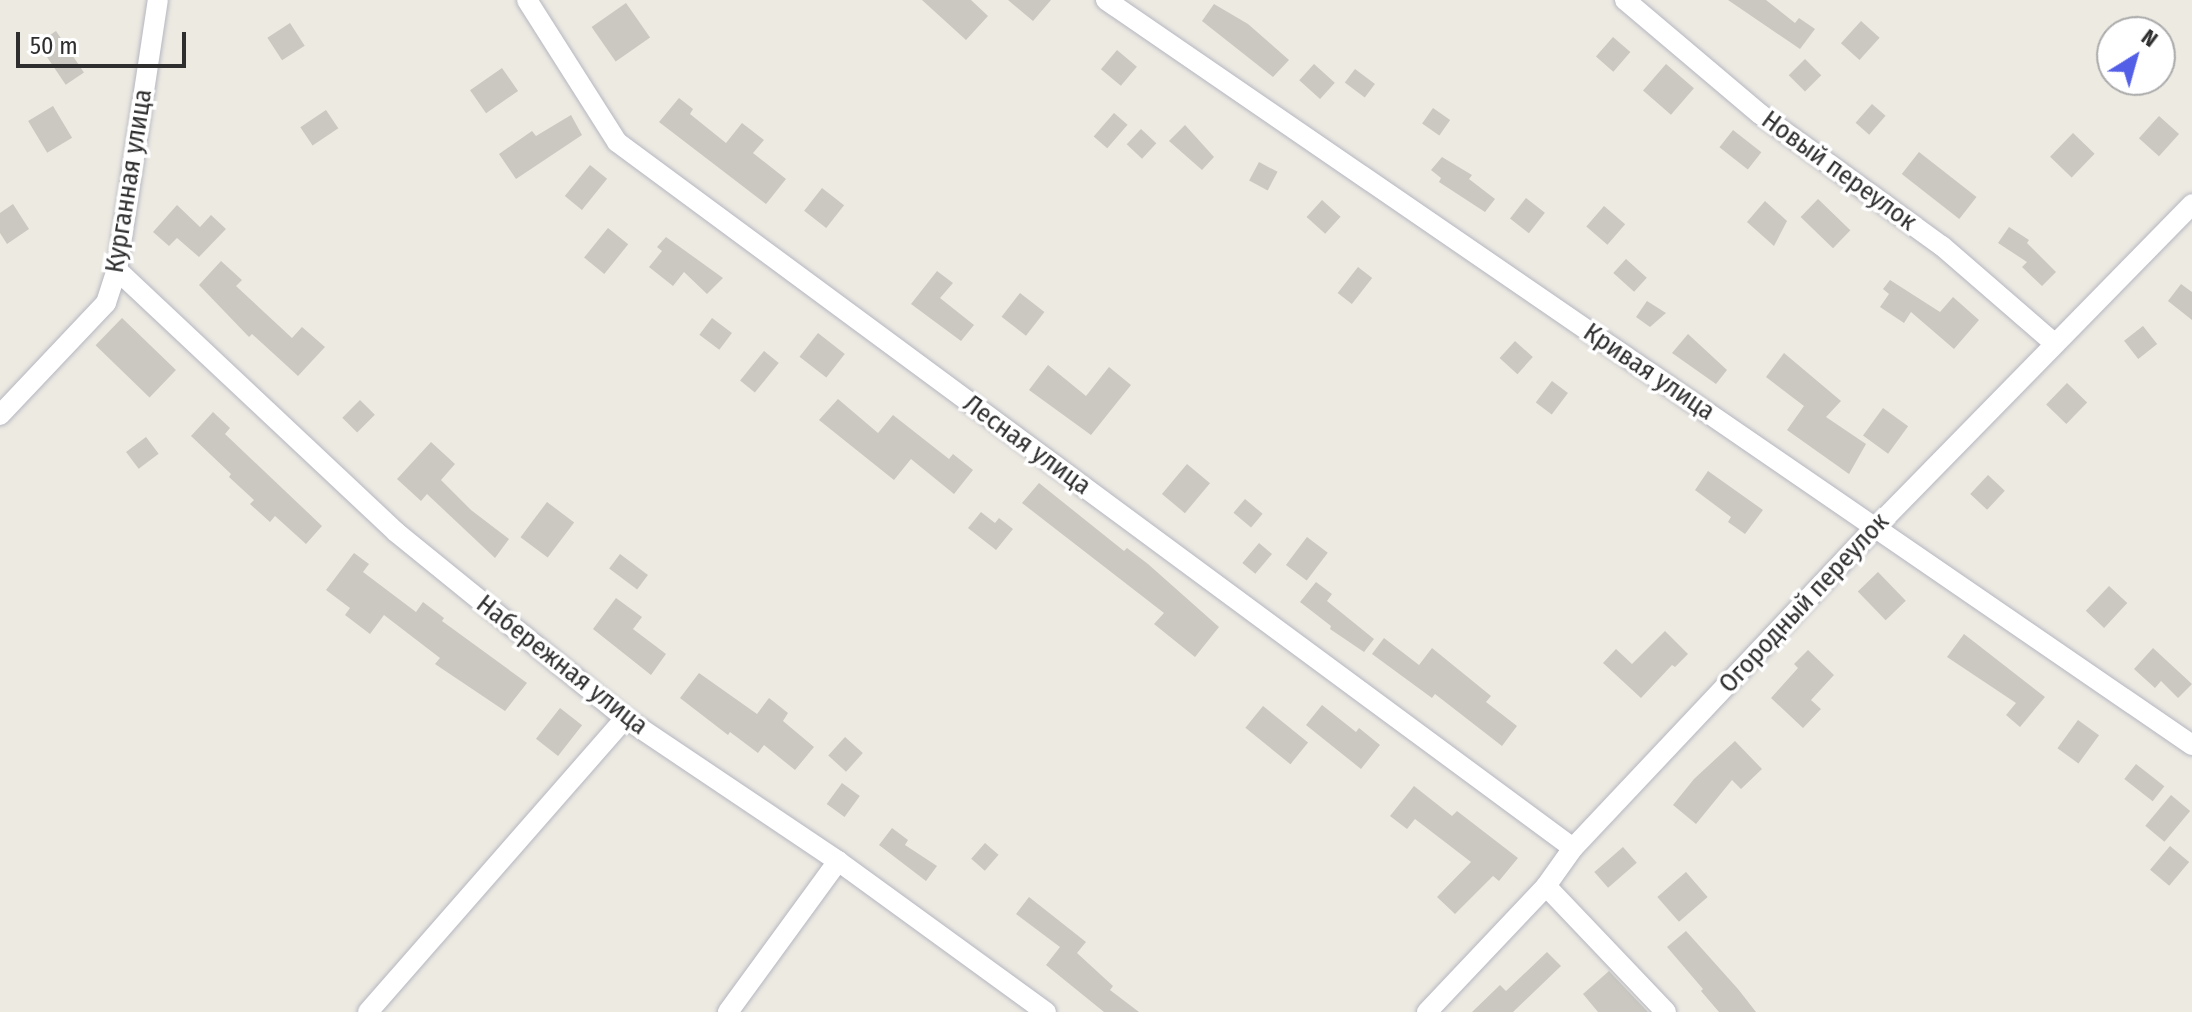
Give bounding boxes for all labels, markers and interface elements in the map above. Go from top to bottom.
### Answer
scale bar [20,16,190,66]
north arrow [2096,16,2176,96]
text: N [2136,23,2163,53]
text: 50 m [30,32,78,60]
street label: Курганная улица [99,87,159,275]
street label: Новый переулок [1756,104,1922,238]
street label: Кривая улица [1578,317,1720,427]
street label: Лесная улица [957,388,1097,502]
street label: Огородный переулок [1713,507,1895,699]
street label: Набережная улица [470,588,654,742]

